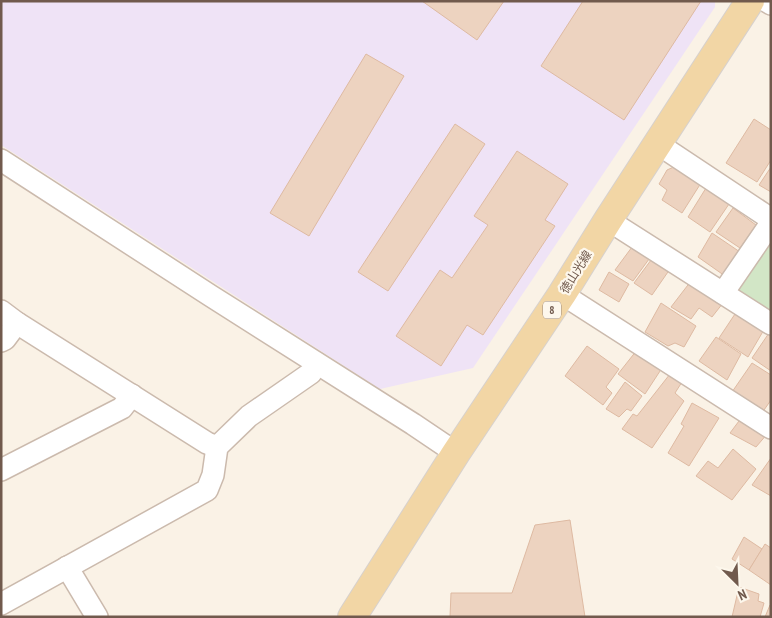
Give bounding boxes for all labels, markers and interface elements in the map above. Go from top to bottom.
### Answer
street label: 徳山光線 [556,247,595,296]
road number: 8 [543,302,561,318]
north arrow [712,558,762,608]
text: N [735,585,749,605]

